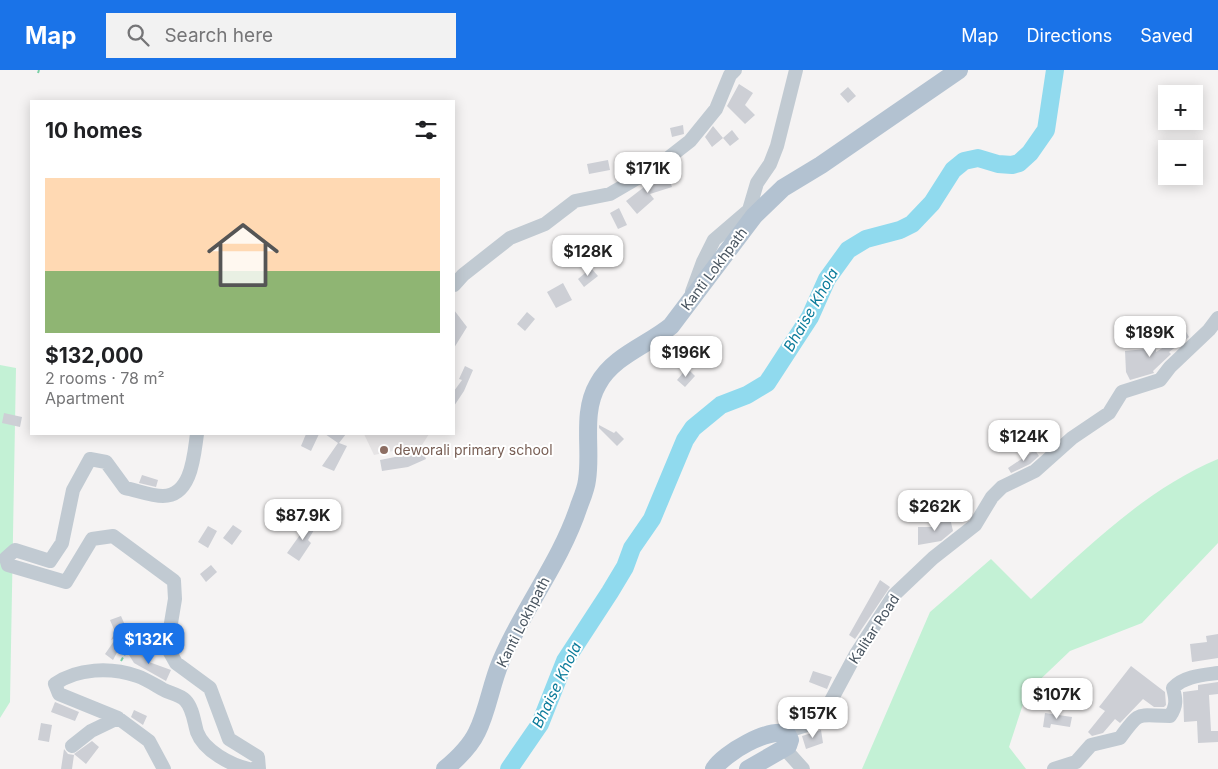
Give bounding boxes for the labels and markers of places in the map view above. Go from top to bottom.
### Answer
pin: $171K [613,152,683,194]
pin: $128K [553,234,623,277]
pin: $189K [1115,316,1185,358]
pin: $196K [651,336,721,378]
pin: $124K [989,420,1059,462]
place label: deworali primary school [394,441,553,458]
marker: deworali primary school [378,444,390,456]
pin: $262K [900,490,970,532]
pin: $87.9K [262,498,344,541]
pin: $132K [114,622,184,665]
pin: $107K [1022,678,1092,720]
pin: $157K [778,696,848,739]

